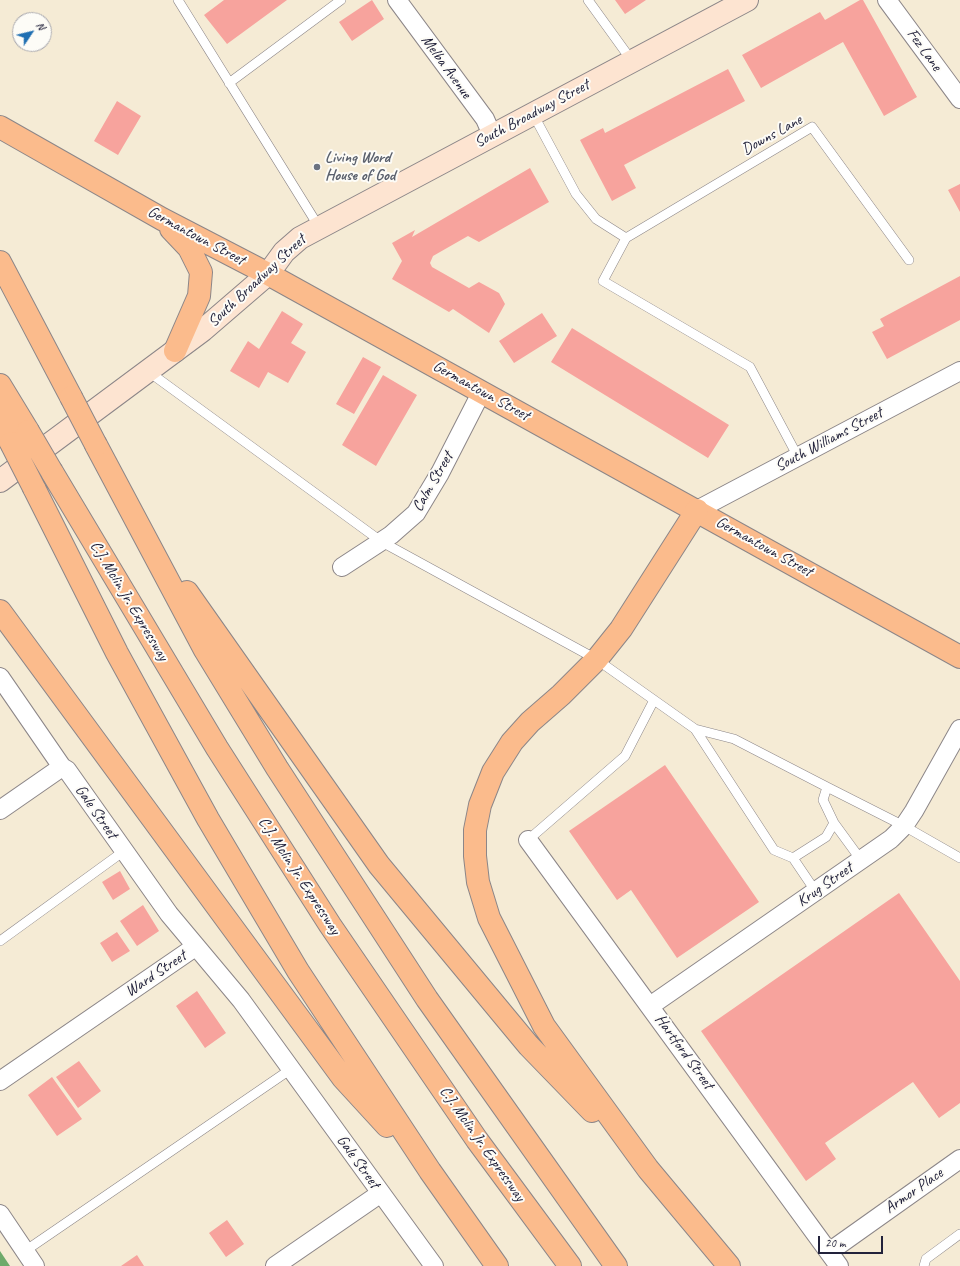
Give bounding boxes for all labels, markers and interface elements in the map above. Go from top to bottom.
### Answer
north arrow [12,12,52,52]
text: N [33,19,49,32]
street label: Fez Lane [902,25,946,75]
street label: Melba Avenue [417,32,475,102]
street label: South Broadway Street [471,76,593,152]
street label: Downs Lane [739,111,805,159]
place label: Living Word House of God [325,148,395,186]
marker: Living Word House of God [312,162,322,172]
street label: Germantown Street [144,202,248,270]
street label: South Broadway Street [204,231,310,331]
street label: Germantown Street [429,357,533,425]
street label: South Williams Street [772,404,886,476]
street label: Calm Street [408,449,458,515]
street label: Germantown Street [712,513,816,581]
street label: C.J. Mclin Jr. Expressway [86,538,172,664]
street label: Gale Street [71,781,121,843]
street label: C.J. Mclin Jr. Expressway [254,814,344,938]
street label: Krug Street [793,859,857,911]
street label: Ward Street [122,947,190,1001]
street label: Hartford Street [650,1011,718,1093]
street label: C.J. Mclin Jr. Expressway [435,1083,529,1205]
street label: Gale Street [332,1132,384,1192]
street label: Armor Place [881,1164,947,1218]
scale bar [820,1228,885,1254]
text: 20 m [825,1235,845,1251]

